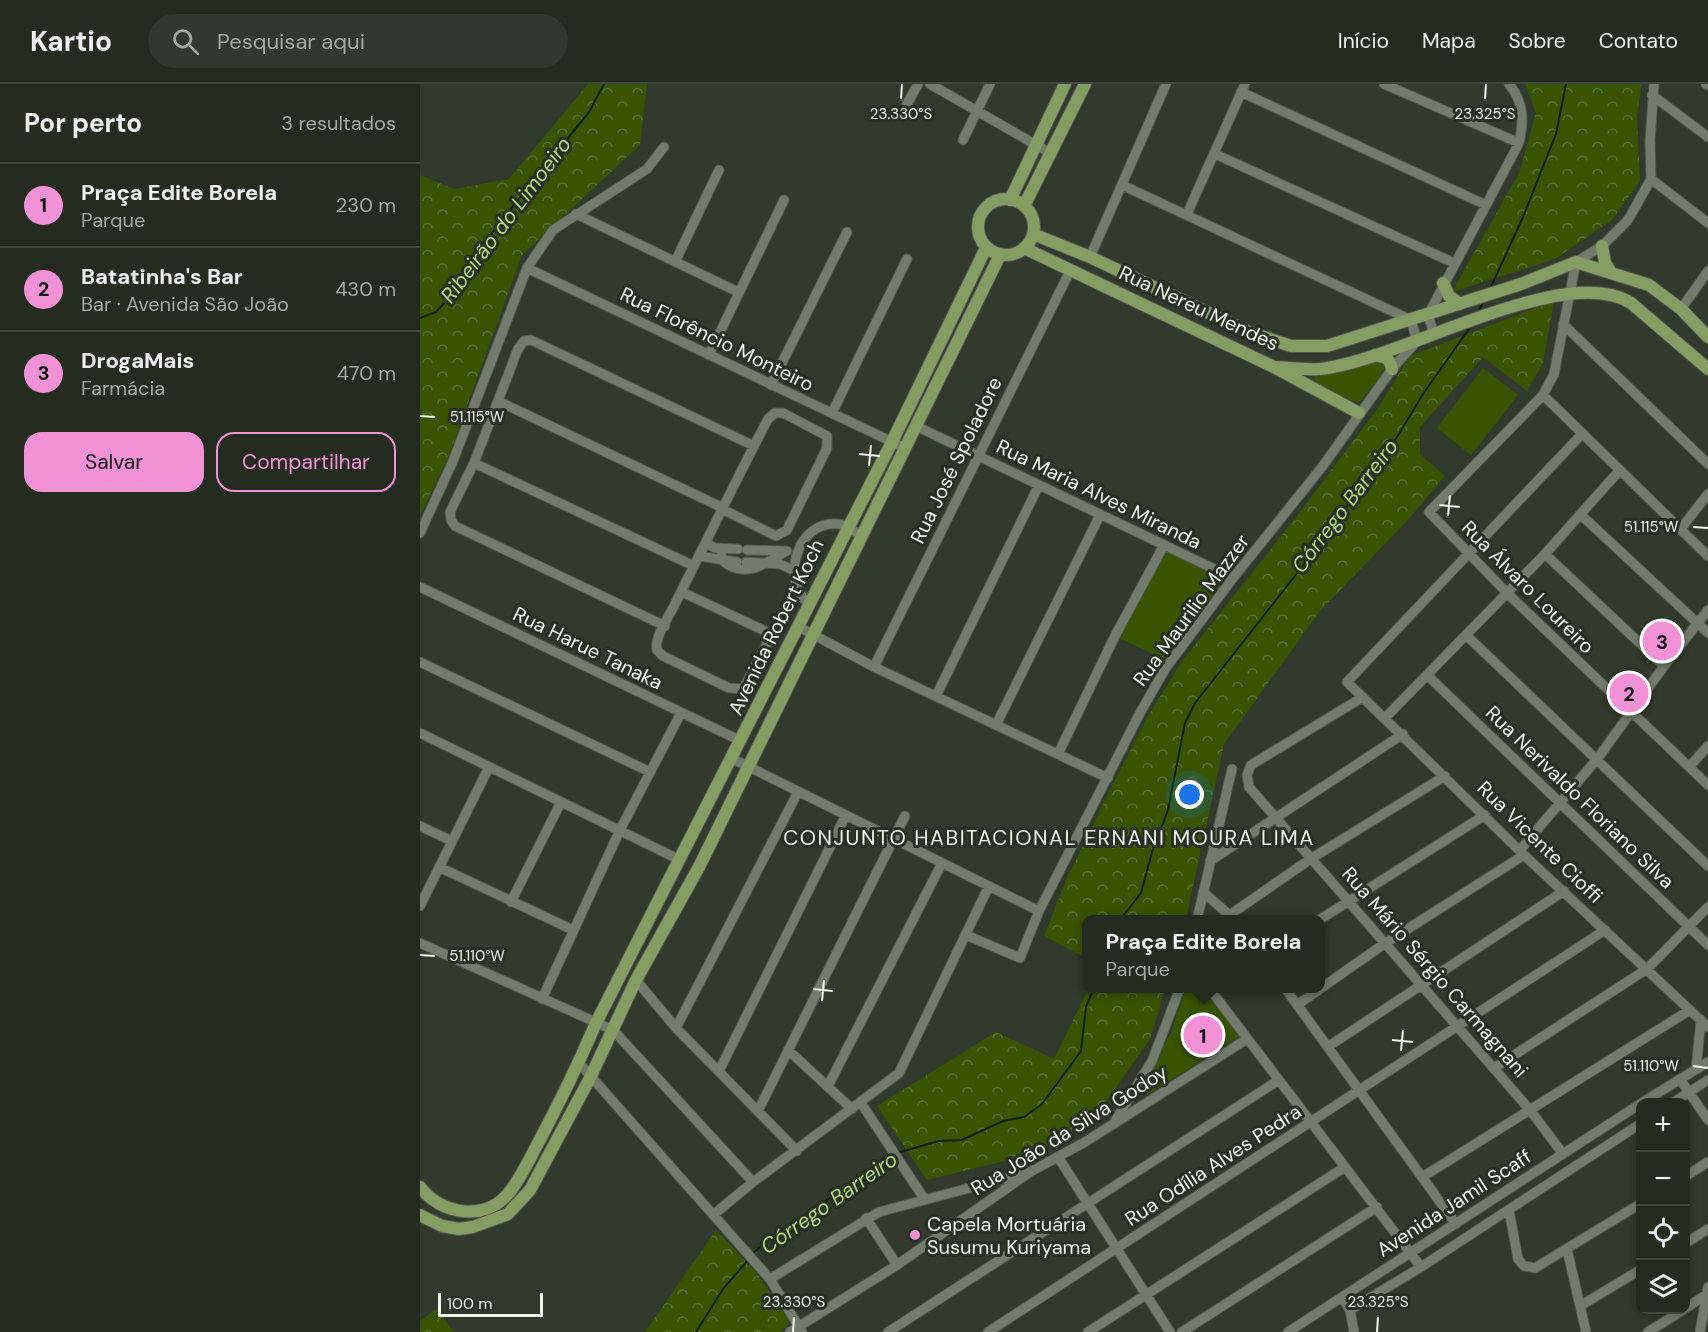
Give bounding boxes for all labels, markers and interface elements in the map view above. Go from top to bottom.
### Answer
search box [148,14,568,68]
text: Kartio [30,23,112,60]
icon: search [169,25,202,58]
text: Pesquisar aqui [217,27,365,56]
text: Início [1338,27,1389,55]
text: Mapa [1422,27,1476,55]
text: Sobre [1509,27,1566,55]
text: Contato [1599,27,1678,55]
text: 23.330°S [870,104,932,124]
text: 23.325°S [1455,104,1516,124]
text: Por perto [24,106,142,140]
text: 3 resultados [281,110,396,136]
water label: Ribeirão do Limoeiro [434,131,578,309]
text: Praça Edite Borela [81,178,277,207]
text: 1 [40,192,47,218]
text: 230 m [336,192,396,218]
text: Parque [81,207,145,233]
street label: Rua Nereu Mendes [1115,260,1283,356]
text: Batatinha's Bar [81,262,243,291]
text: 2 [38,276,49,302]
text: 430 m [335,276,396,302]
street label: Rua Florêncio Monteiro [616,281,818,397]
text: Bar · Avenida São João [81,291,289,317]
text: DrogaMais [81,346,194,375]
text: 3 [37,360,50,386]
text: 470 m [337,360,396,386]
street label: Rua José Spoladore [904,372,1008,548]
text: Farmácia [81,375,165,401]
text: 51.115°W [450,407,505,427]
button: Salvar [24,432,204,492]
button: Compartilhar [216,432,396,492]
street label: Rua Maria Alves Miranda [992,433,1206,555]
water label: Córrego Barreiro [1285,433,1405,579]
street label: Rua Álvaro Loureiro [1456,515,1600,659]
text: 51.115°W [1624,517,1679,537]
street label: Rua Maurilio Mazzer [1127,529,1255,691]
street label: Avenida Robert Koch [722,535,830,719]
street label: Rua Harue Tanaka [509,600,667,696]
pin: 3 [1642,618,1682,664]
pin: 2 [1610,670,1648,716]
street label: Rua Nerivaldo Floriano Silva [1480,700,1680,894]
street label: Rua Vicente Cioffi [1472,775,1608,909]
your location [1175,780,1204,809]
district label: CONJUNTO HABITACIONAL ERNANI MOURA LIMA [783,824,1315,852]
street label: Rua Mário Sérgio Carmagnani [1336,861,1534,1083]
popup [1082,915,1325,993]
text: Praça Edite Borela [1105,927,1302,956]
text: 51.110°W [449,946,505,966]
text: Parque [1105,956,1170,982]
pin: 1 [1184,1012,1222,1058]
text: 51.110°W [1623,1056,1679,1076]
street label: Rua João da Silva Godoy [966,1059,1172,1201]
street label: Rua Odília Alves Pedra [1120,1098,1306,1232]
map controls [1636,1098,1690,1314]
button: + [1636,1098,1690,1152]
street label: Avenida Jamil Scaff [1372,1143,1537,1263]
water label: Córrego Barreiro [755,1145,903,1261]
button: − [1636,1152,1690,1206]
button: locate [1636,1206,1690,1260]
place label: Capela Mortuária Susumu Kuriyama [927,1211,1091,1260]
marker: Capela Mortuária Susumu Kuriyama [908,1228,922,1242]
button: layers [1636,1260,1690,1314]
scale bar [438,1290,543,1318]
text: 23.330°S [763,1292,825,1312]
text: 23.325°S [1348,1292,1409,1312]
text: 100 m [447,1293,492,1314]

